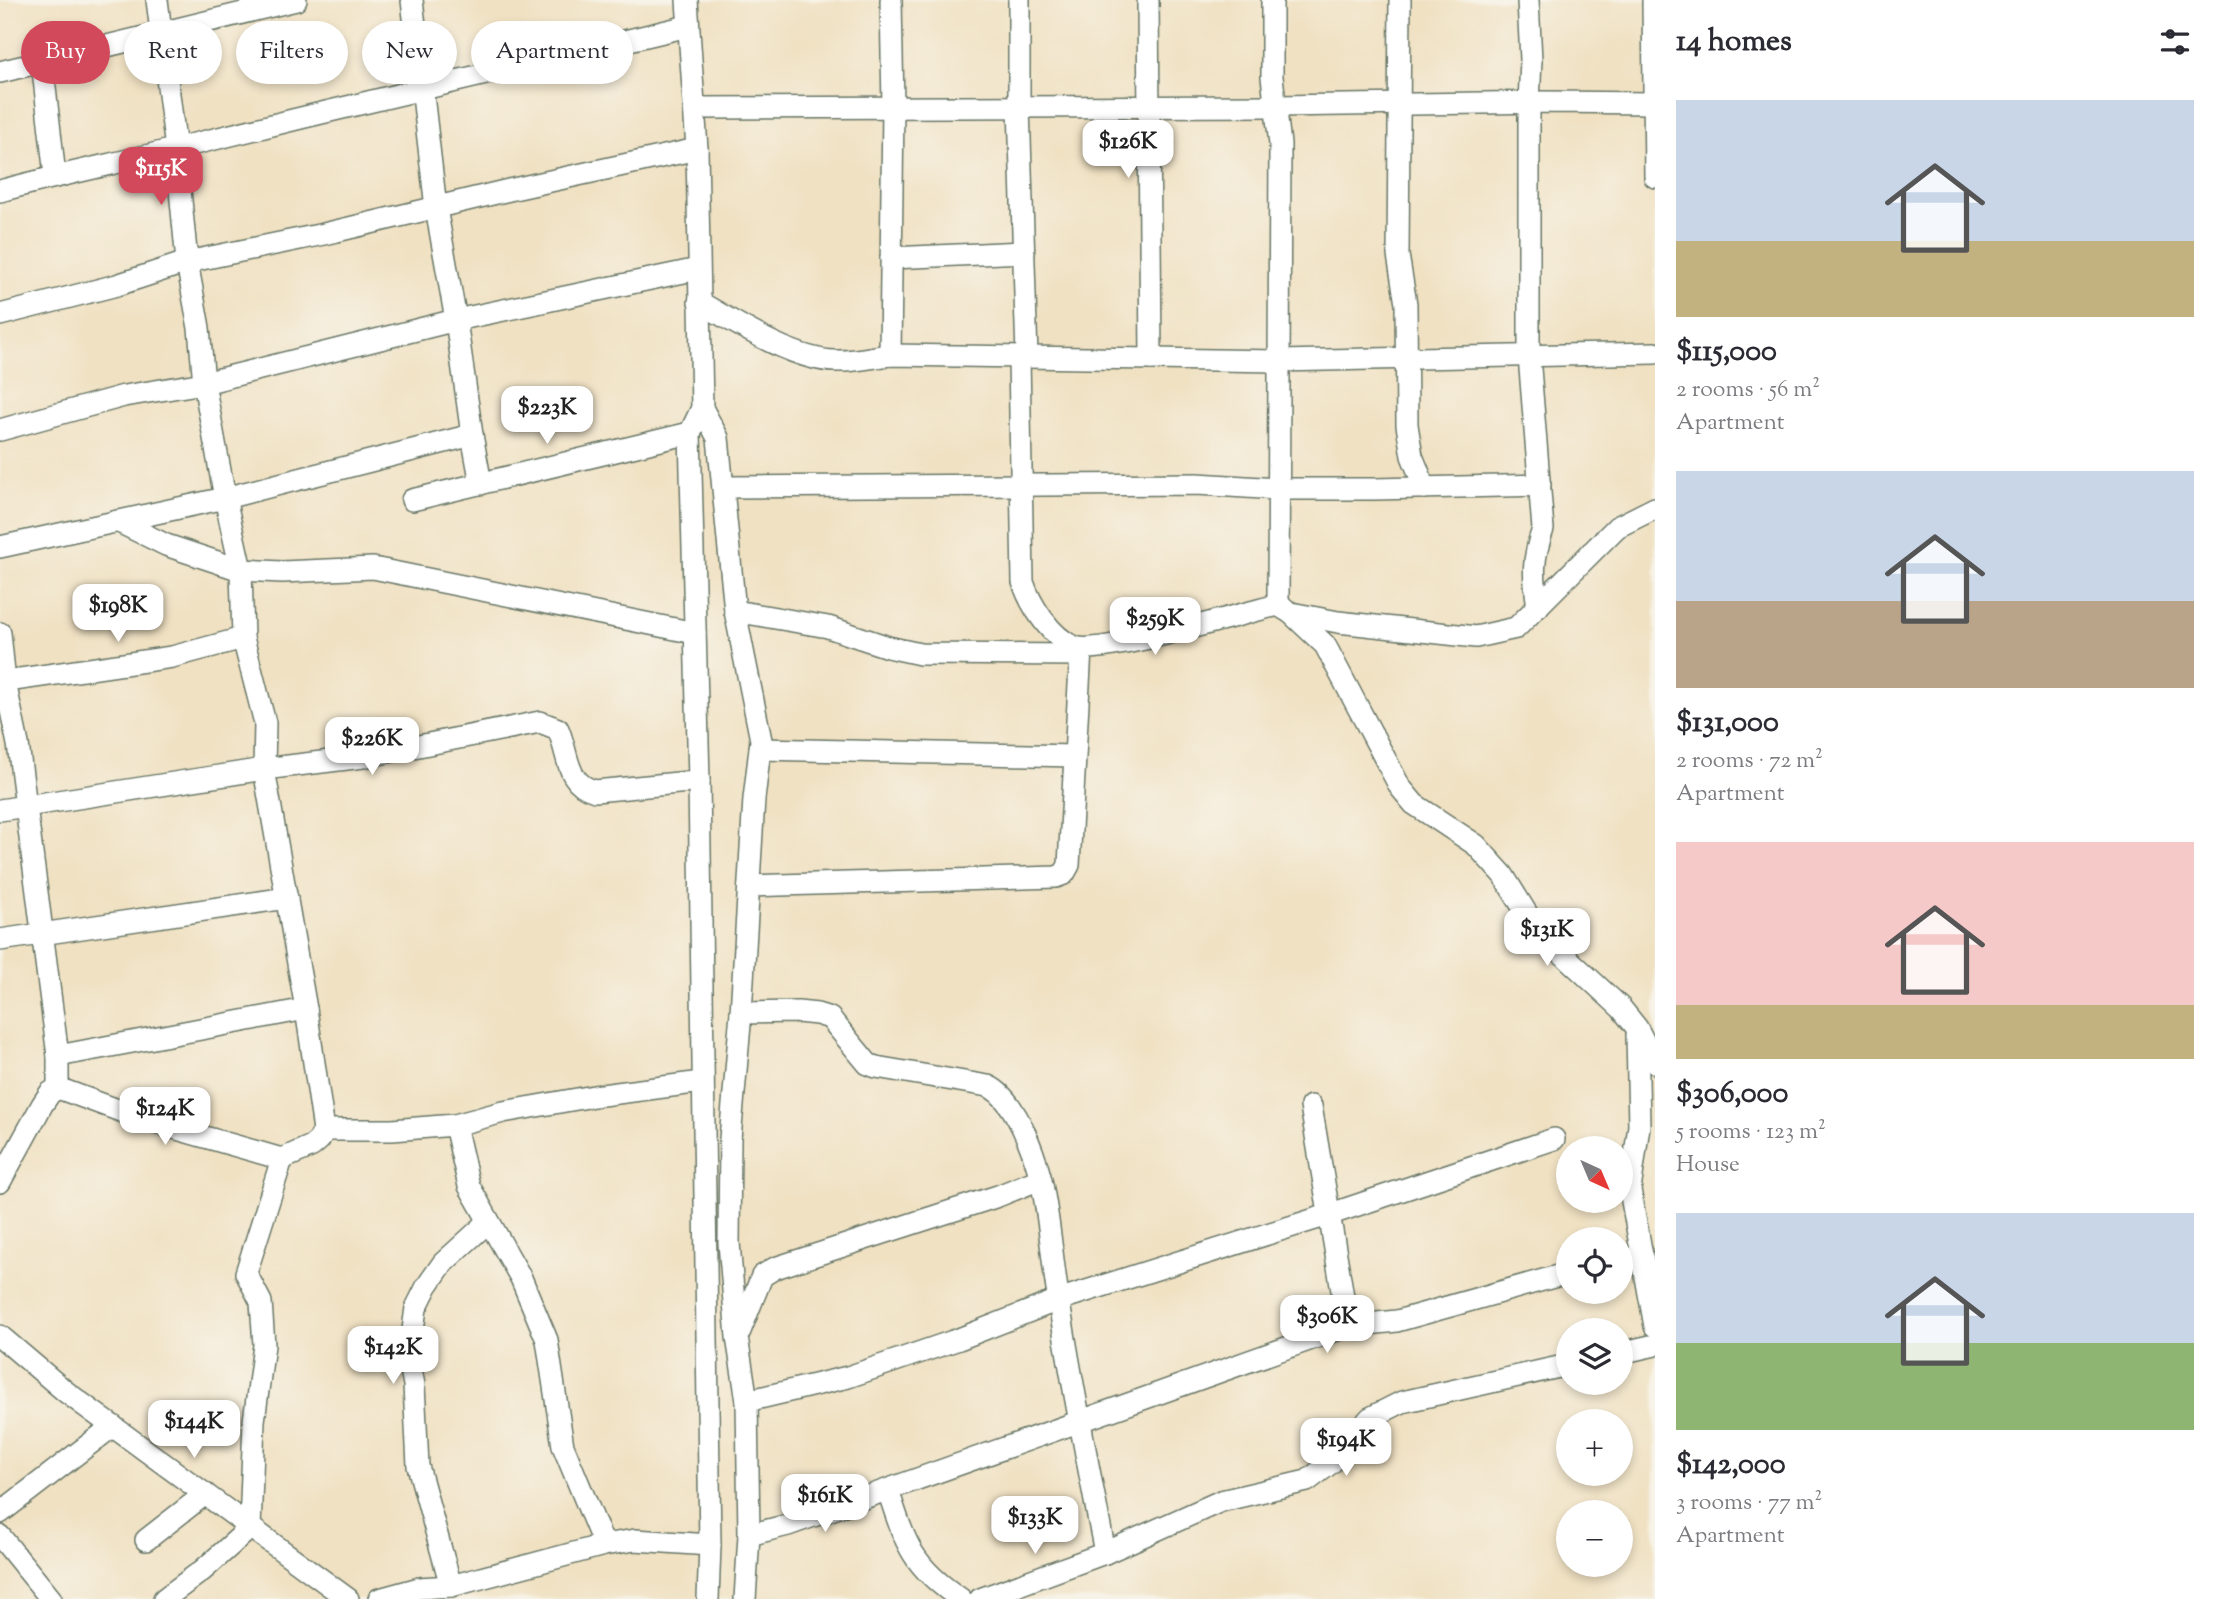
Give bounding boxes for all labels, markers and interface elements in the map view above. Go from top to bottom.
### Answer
chip: Buy [21,21,110,84]
chip: Rent [124,21,222,84]
chip: Filters [236,21,348,84]
chip: New [362,21,457,84]
chip: Apartment [471,21,633,84]
text: 14 homes [1676,21,1792,64]
icon: filters [2156,23,2194,61]
pin: $126K [1079,120,1177,180]
text: $126K [1099,126,1157,159]
icon: home [1872,145,1998,271]
pin: $115K [112,148,210,207]
text: $115K [135,153,187,186]
text: $115,000 [1676,331,1777,374]
text: 2 rooms · 56 m² [1676,374,1820,407]
pin: $223K [498,386,596,446]
text: $223K [517,392,577,425]
text: Apartment [1676,407,1785,440]
icon: home [1872,516,1998,642]
pin: $198K [69,584,167,644]
text: $198K [88,590,148,623]
pin: $259K [1106,598,1204,657]
text: $259K [1126,603,1184,636]
text: $131,000 [1676,702,1779,745]
pin: $226K [323,718,421,777]
text: $226K [341,723,403,756]
text: 2 rooms · 72 m² [1676,745,1823,778]
text: Apartment [1676,778,1785,811]
icon: home [1872,887,1998,1013]
pin: $131K [1498,908,1596,968]
text: $131K [1520,914,1574,947]
text: $306,000 [1676,1073,1788,1116]
pin: $124K [116,1088,214,1147]
text: $124K [135,1093,195,1126]
text: 5 rooms · 123 m² [1676,1116,1826,1149]
north arrow [1556,1136,1633,1213]
map controls [1556,1136,1633,1577]
text: House [1676,1149,1740,1182]
button: locate [1556,1227,1633,1304]
icon: home [1872,1258,1998,1384]
pin: $306K [1278,1296,1376,1355]
text: $306K [1296,1301,1358,1334]
button: layers [1556,1318,1633,1395]
pin: $142K [344,1326,442,1386]
text: $142K [363,1332,423,1365]
pin: $144K [145,1400,243,1460]
text: $144K [164,1406,224,1439]
button: + [1556,1409,1633,1486]
pin: $194K [1297,1418,1395,1478]
text: $194K [1316,1424,1376,1457]
text: $142,000 [1676,1444,1786,1487]
pin: $161K [776,1474,874,1534]
text: $161K [797,1480,853,1513]
text: 3 rooms · 77 m² [1676,1487,1822,1520]
pin: $133K [986,1496,1084,1556]
button: − [1556,1500,1633,1577]
text: $133K [1007,1502,1063,1535]
text: Apartment [1676,1520,1785,1553]

